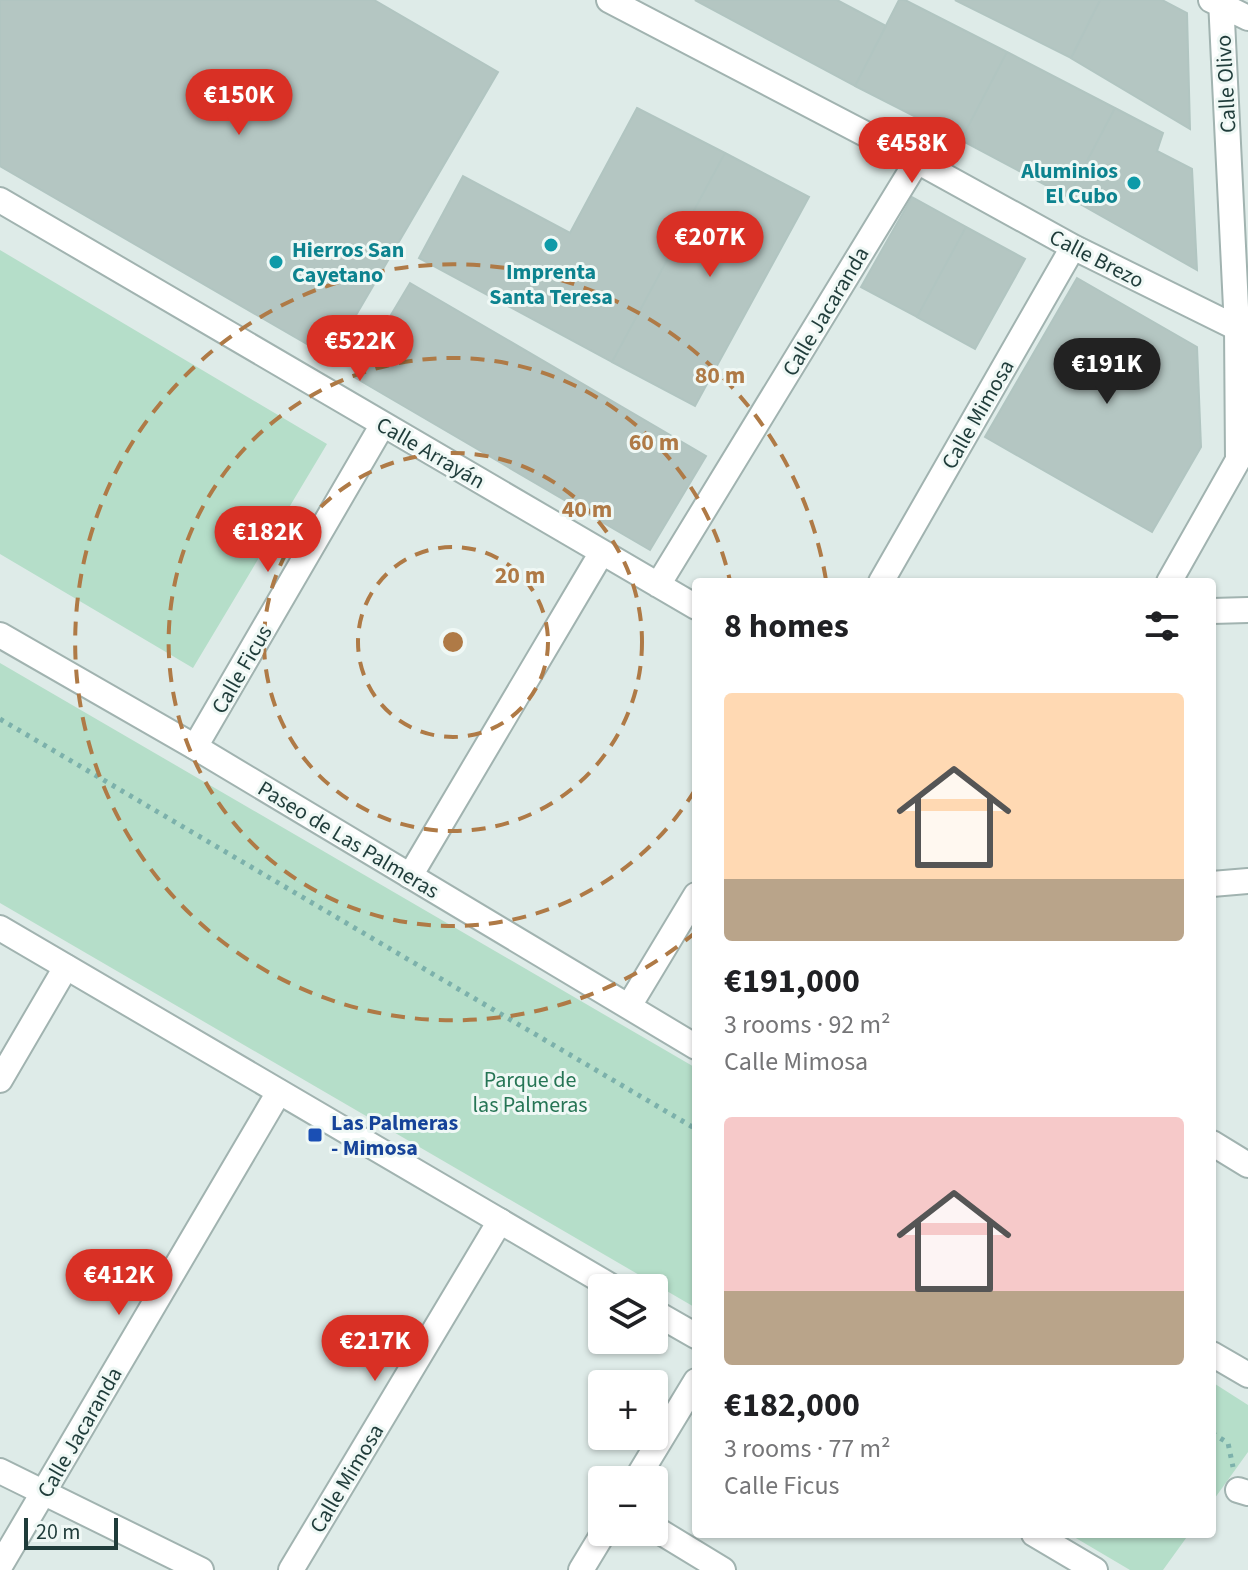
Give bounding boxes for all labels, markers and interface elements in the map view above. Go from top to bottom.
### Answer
street label: Calle Olivo [1207,34,1245,134]
pin: €150K [183,69,295,137]
text: €150K [204,76,274,113]
pin: €458K [856,117,968,185]
text: €458K [877,124,947,161]
place label: Aluminios El Cubo [1020,155,1118,212]
marker: Aluminios El Cubo [1125,174,1143,192]
pin: €207K [654,211,766,279]
text: €207K [675,218,745,255]
street label: Calle Brezo [1044,221,1149,296]
place label: Hierros San Cayetano [292,234,404,291]
marker: Imprenta Santa Teresa [542,236,560,254]
street label: Calle Jacaranda [774,241,877,382]
marker: Hierros San Cayetano [267,253,285,271]
place label: Imprenta Santa Teresa [489,256,613,313]
pin: €522K [304,315,416,383]
text: €522K [325,322,395,359]
pin: €191K [1051,338,1163,406]
text: €191K [1072,345,1142,382]
street label: Calle Mimosa [934,354,1022,475]
text: 80 m [695,358,745,393]
street label: Calle Arrayán [370,409,491,497]
text: 60 m [629,425,679,460]
text: 40 m [562,492,612,527]
pin: €182K [212,506,324,574]
text: €182K [233,513,303,550]
text: 20 m [495,558,545,593]
text: 8 homes [724,602,849,651]
icon: filters [1140,604,1184,648]
street label: Calle Ficus [204,619,280,720]
centre of rings [439,628,467,656]
icon: home [882,745,1026,889]
street label: Paseo de Las Palmeras [252,773,445,907]
text: €191,000 [724,957,860,1006]
text: 3 rooms · 92 m² [724,1006,891,1043]
text: Calle Mimosa [724,1043,868,1080]
park label: Parque de las Palmeras [472,1064,588,1121]
place label: Las Palmeras - Mimosa [331,1107,458,1164]
marker: Las Palmeras - Mimosa [306,1126,324,1144]
icon: home [882,1169,1026,1313]
pin: €412K [63,1249,175,1317]
text: €412K [84,1256,154,1293]
map controls [588,1274,668,1546]
button: layers [588,1274,668,1354]
pin: €217K [319,1315,431,1383]
text: €217K [340,1322,410,1359]
street label: Calle Jacaranda [29,1361,130,1504]
button: + [588,1370,668,1450]
text: €182,000 [724,1381,860,1430]
street label: Calle Mimosa [302,1418,392,1539]
text: 3 rooms · 77 m² [724,1430,891,1467]
button: − [588,1466,668,1546]
text: Calle Ficus [724,1467,839,1504]
scale bar [24,1514,118,1550]
text: 20 m [36,1516,81,1548]

